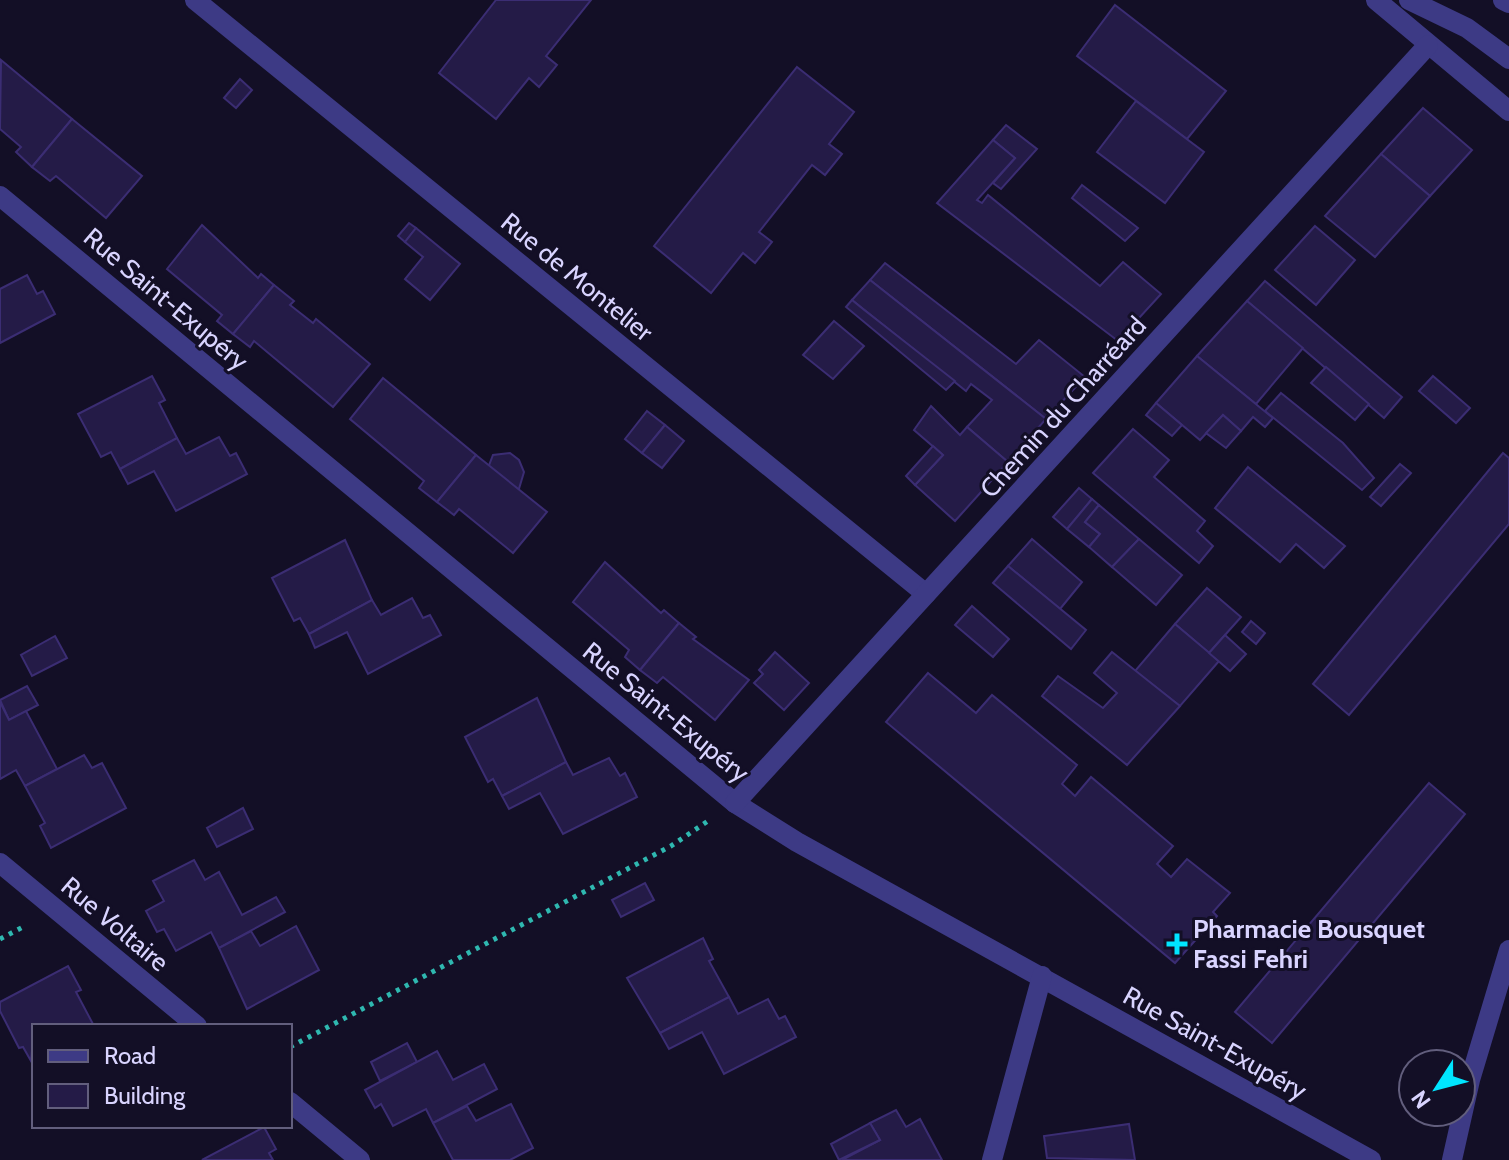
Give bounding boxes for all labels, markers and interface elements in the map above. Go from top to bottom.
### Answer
street label: Rue de Montelier [495,206,660,349]
street label: Rue Saint-Exupéry [77,221,255,377]
street label: Chemin du Charréard [973,310,1153,504]
street label: Rue Saint-Exupéry [576,635,756,789]
street label: Rue Voltaire [55,870,175,978]
place label: Pharmacie Bousquet Fassi Fehri [1193,913,1425,975]
marker: Pharmacie Bousquet Fassi Fehri [1168,935,1186,953]
street label: Rue Saint-Exupéry [1118,979,1312,1107]
legend [32,1024,292,1128]
text: Road [104,1041,156,1070]
north arrow [1397,1048,1477,1128]
text: Building [104,1081,186,1110]
text: N [1406,1085,1437,1114]

